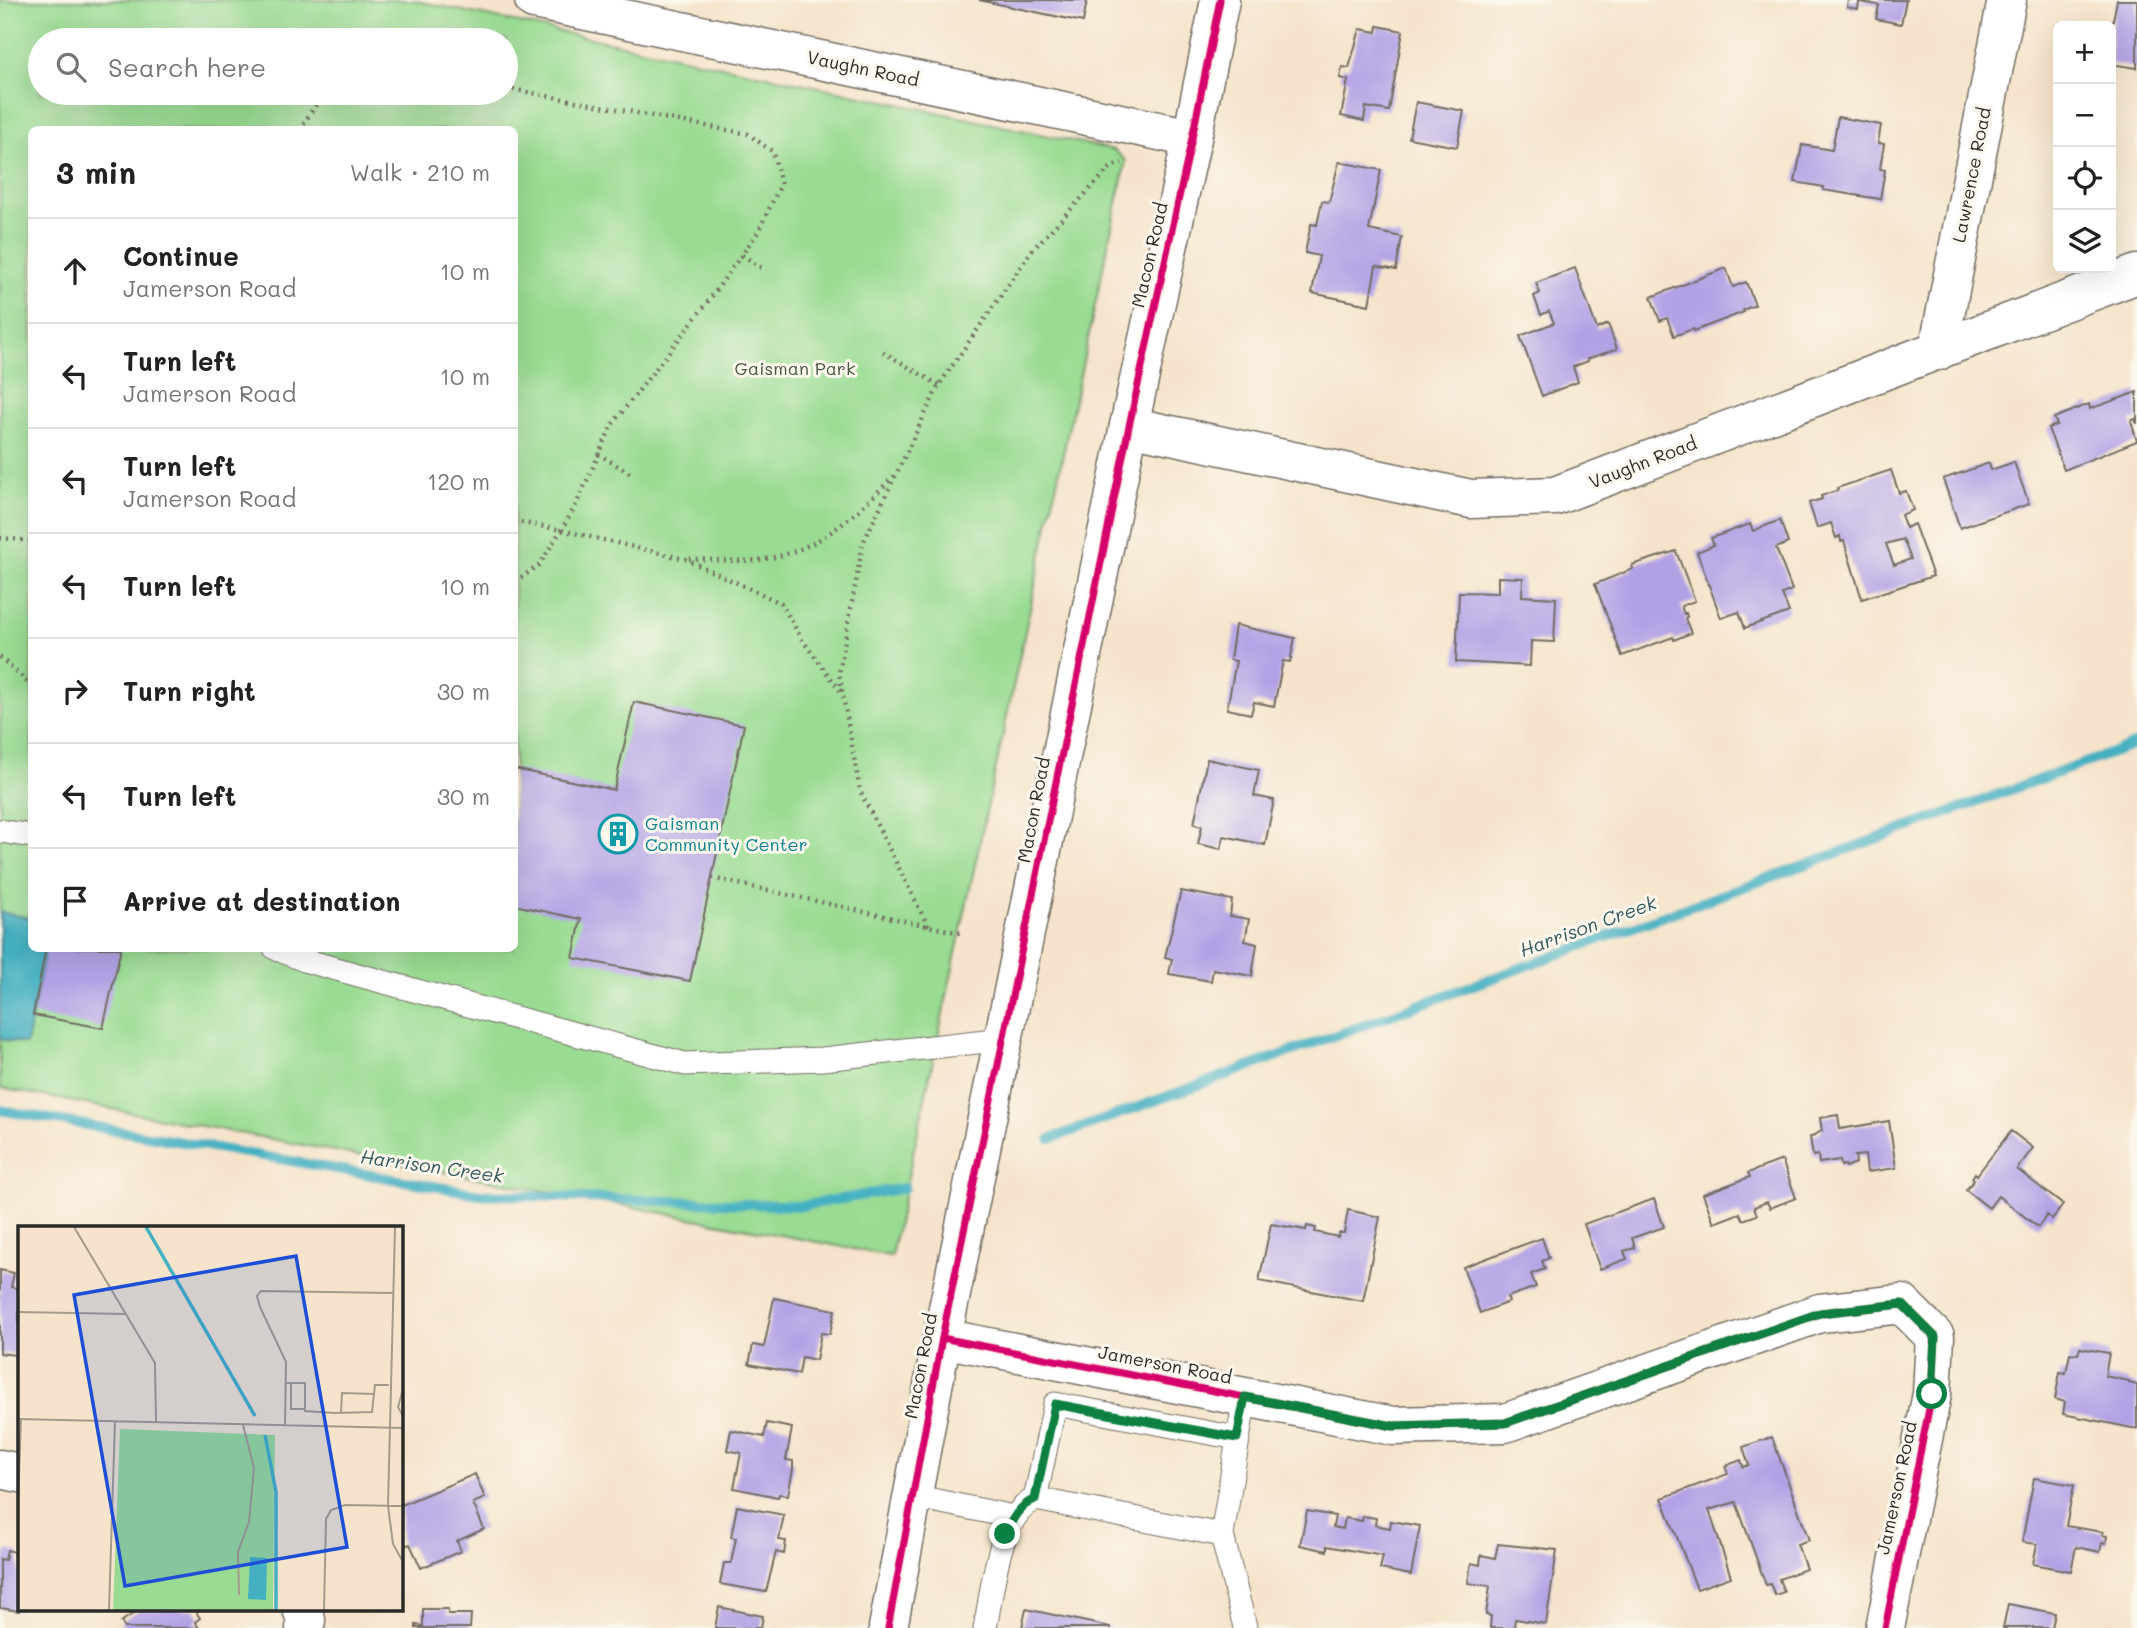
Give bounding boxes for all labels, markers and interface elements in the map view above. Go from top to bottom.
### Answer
map controls [2053,21,2116,273]
button: + [2053,21,2116,84]
search box [28,28,518,105]
street label: Vaughn Road [805,44,921,92]
icon: search [52,48,90,86]
text: Search here [108,50,266,84]
button: − [2053,84,2116,147]
street label: Lawrence Road [1946,105,1996,244]
button: locate [2053,147,2116,210]
text: 3 min [56,152,136,192]
text: Walk · 210 m [350,157,490,187]
street label: Macon Road [1125,200,1173,310]
button: layers [2053,210,2116,273]
text: Continue [123,239,239,273]
icon: ahead [56,252,94,290]
text: 10 m [440,256,490,286]
text: Jamerson Road [123,273,296,303]
text: Turn left [123,344,236,378]
park label: Gaisman Park [735,356,855,380]
icon: left [56,357,94,395]
text: 10 m [440,361,490,391]
text: Jamerson Road [123,378,296,408]
street label: Vaughn Road [1585,430,1700,494]
text: Turn left [123,449,236,483]
icon: left [56,462,94,500]
text: 120 m [427,466,490,496]
text: Jamerson Road [123,483,296,513]
icon: left [56,567,94,605]
text: Turn left [123,569,236,603]
text: 10 m [440,571,490,601]
icon: right [56,672,94,710]
text: Turn right [123,674,256,708]
text: 30 m [437,676,490,706]
street label: Macon Road [1011,755,1055,865]
icon: left [56,777,94,815]
text: Turn left [123,779,236,813]
text: 30 m [437,781,490,811]
place label: Gaisman Community Center [645,811,808,856]
building icon: Gaisman Community Center [597,813,639,855]
icon: arrive [56,882,94,920]
text: Arrive at destination [123,884,400,918]
water label: Harrison Creek [1516,889,1661,962]
water label: Harrison Creek [359,1143,506,1188]
inset map [18,1226,402,1610]
street label: Macon Road [898,1311,942,1421]
street label: Jamerson Road [1096,1339,1234,1389]
route start [1916,1378,1947,1409]
street label: Jamerson Road [1870,1419,1922,1557]
route end [989,1518,1020,1549]

